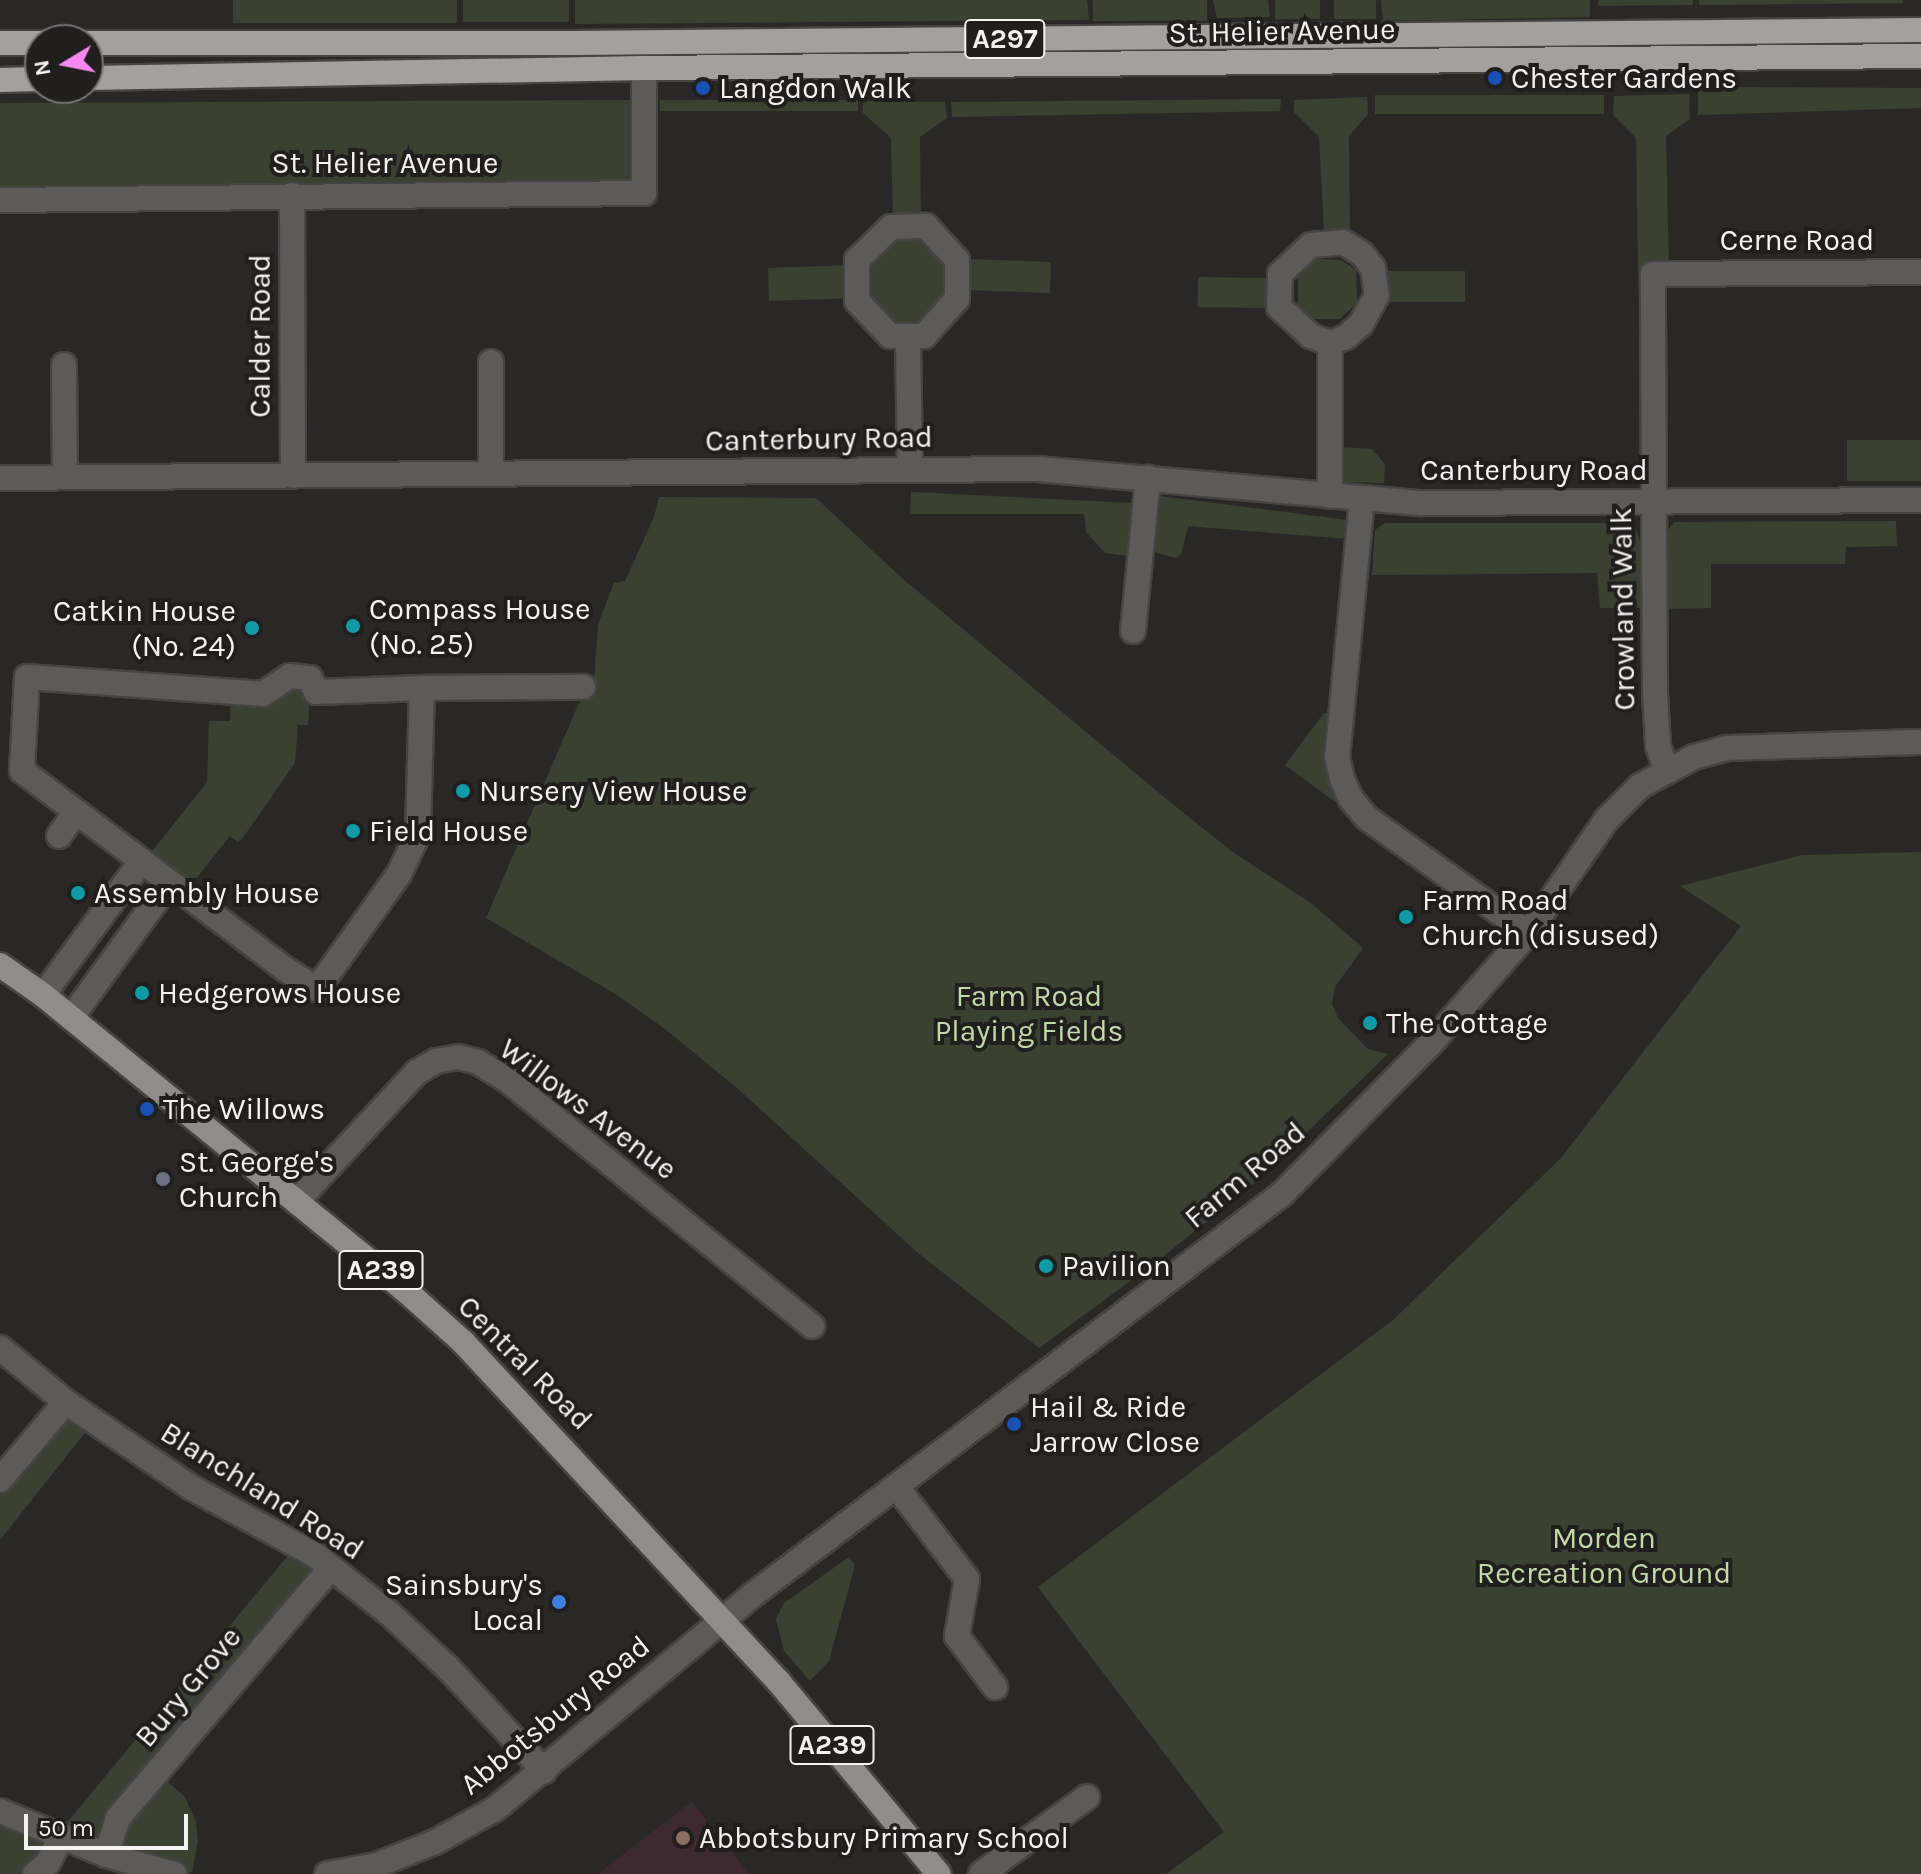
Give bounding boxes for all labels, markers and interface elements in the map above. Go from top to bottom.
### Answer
street label: St. Helier Avenue [1168,11,1396,51]
road number: A297 [963,15,1047,63]
north arrow [24,24,104,104]
text: N [28,58,57,78]
place label: Chester Gardens [1511,60,1737,96]
marker: Chester Gardens [1486,69,1504,87]
place label: Langdon Walk [719,70,912,106]
marker: Langdon Walk [694,79,712,97]
street label: St. Helier Avenue [272,145,498,181]
street label: Cerne Road [1720,222,1874,258]
street label: Calder Road [242,254,278,418]
street label: Canterbury Road [705,419,933,459]
street label: Canterbury Road [1420,452,1648,488]
street label: Crowland Walk [1603,507,1643,711]
place label: Compass House (No. 25) [369,591,590,662]
place label: Catkin House (No. 24) [53,593,236,664]
marker: Compass House (No. 25) [344,617,362,635]
marker: Catkin House (No. 24) [243,619,261,637]
place label: Nursery View House [479,773,747,809]
marker: Nursery View House [454,782,472,800]
place label: Field House [369,813,528,849]
marker: Field House [344,822,362,840]
place label: Assembly House [94,875,319,911]
place label: Farm Road Church (disused) [1422,882,1659,952]
marker: Assembly House [69,884,87,902]
marker: Farm Road Church (disused) [1397,908,1415,926]
place label: Hedgerows House [158,975,401,1011]
park label: Farm Road Playing Fields [935,978,1123,1048]
marker: Hedgerows House [133,984,151,1002]
place label: The Cottage [1386,1005,1548,1041]
marker: The Cottage [1361,1014,1379,1032]
street label: Willows Avenue [492,1031,684,1187]
place label: The Willows [163,1091,325,1127]
marker: The Willows [138,1100,156,1118]
street label: Farm Road [1177,1114,1313,1236]
place label: St. George's Church [179,1144,335,1214]
marker: St. George's Church [154,1170,172,1188]
road number: A239 [337,1246,425,1294]
place label: Pavilion [1062,1248,1171,1284]
marker: Pavilion [1037,1257,1055,1275]
street label: Central Road [450,1288,600,1438]
place label: Hail & Ride Jarrow Close [1030,1389,1200,1460]
street label: Blanchland Road [154,1414,370,1568]
marker: Hail & Ride Jarrow Close [1005,1415,1023,1433]
park label: Morden Recreation Ground [1477,1520,1731,1590]
place label: Sainsbury's Local [385,1567,543,1638]
marker: Sainsbury's Local [550,1593,568,1611]
street label: Bury Grove [127,1620,249,1754]
street label: Abbotsbury Road [453,1628,657,1802]
road number: A239 [788,1721,876,1769]
scale bar [28,1798,192,1848]
text: 50 m [38,1814,94,1842]
place label: Abbotsbury Primary School [699,1820,1069,1856]
marker: Abbotsbury Primary School [674,1829,692,1847]

